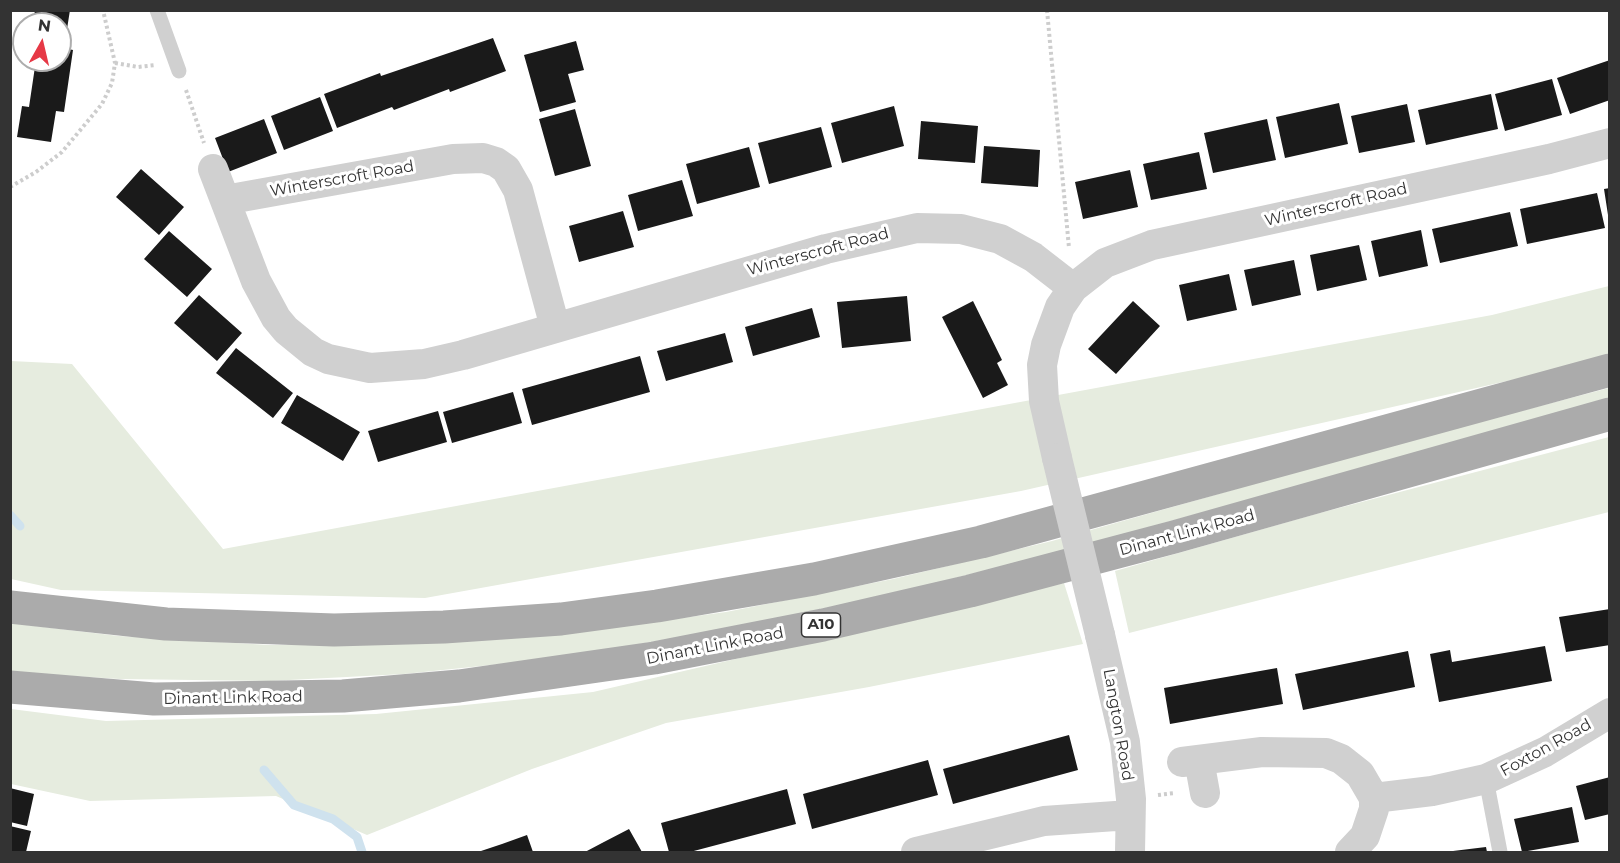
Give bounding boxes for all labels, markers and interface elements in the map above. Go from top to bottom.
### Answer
north arrow [12,12,72,72]
text: N [37,15,52,36]
street label: Winterscroft Road [269,157,415,201]
street label: Winterscroft Road [1263,179,1409,231]
street label: Winterscroft Road [745,224,891,280]
street label: Dinant Link Road [1117,506,1257,560]
road number: A10 [802,613,840,637]
street label: Dinant Link Road [645,623,785,669]
street label: Langton Road [1099,667,1137,783]
street label: Dinant Link Road [163,687,303,709]
street label: Foxton Road [1497,715,1595,781]

